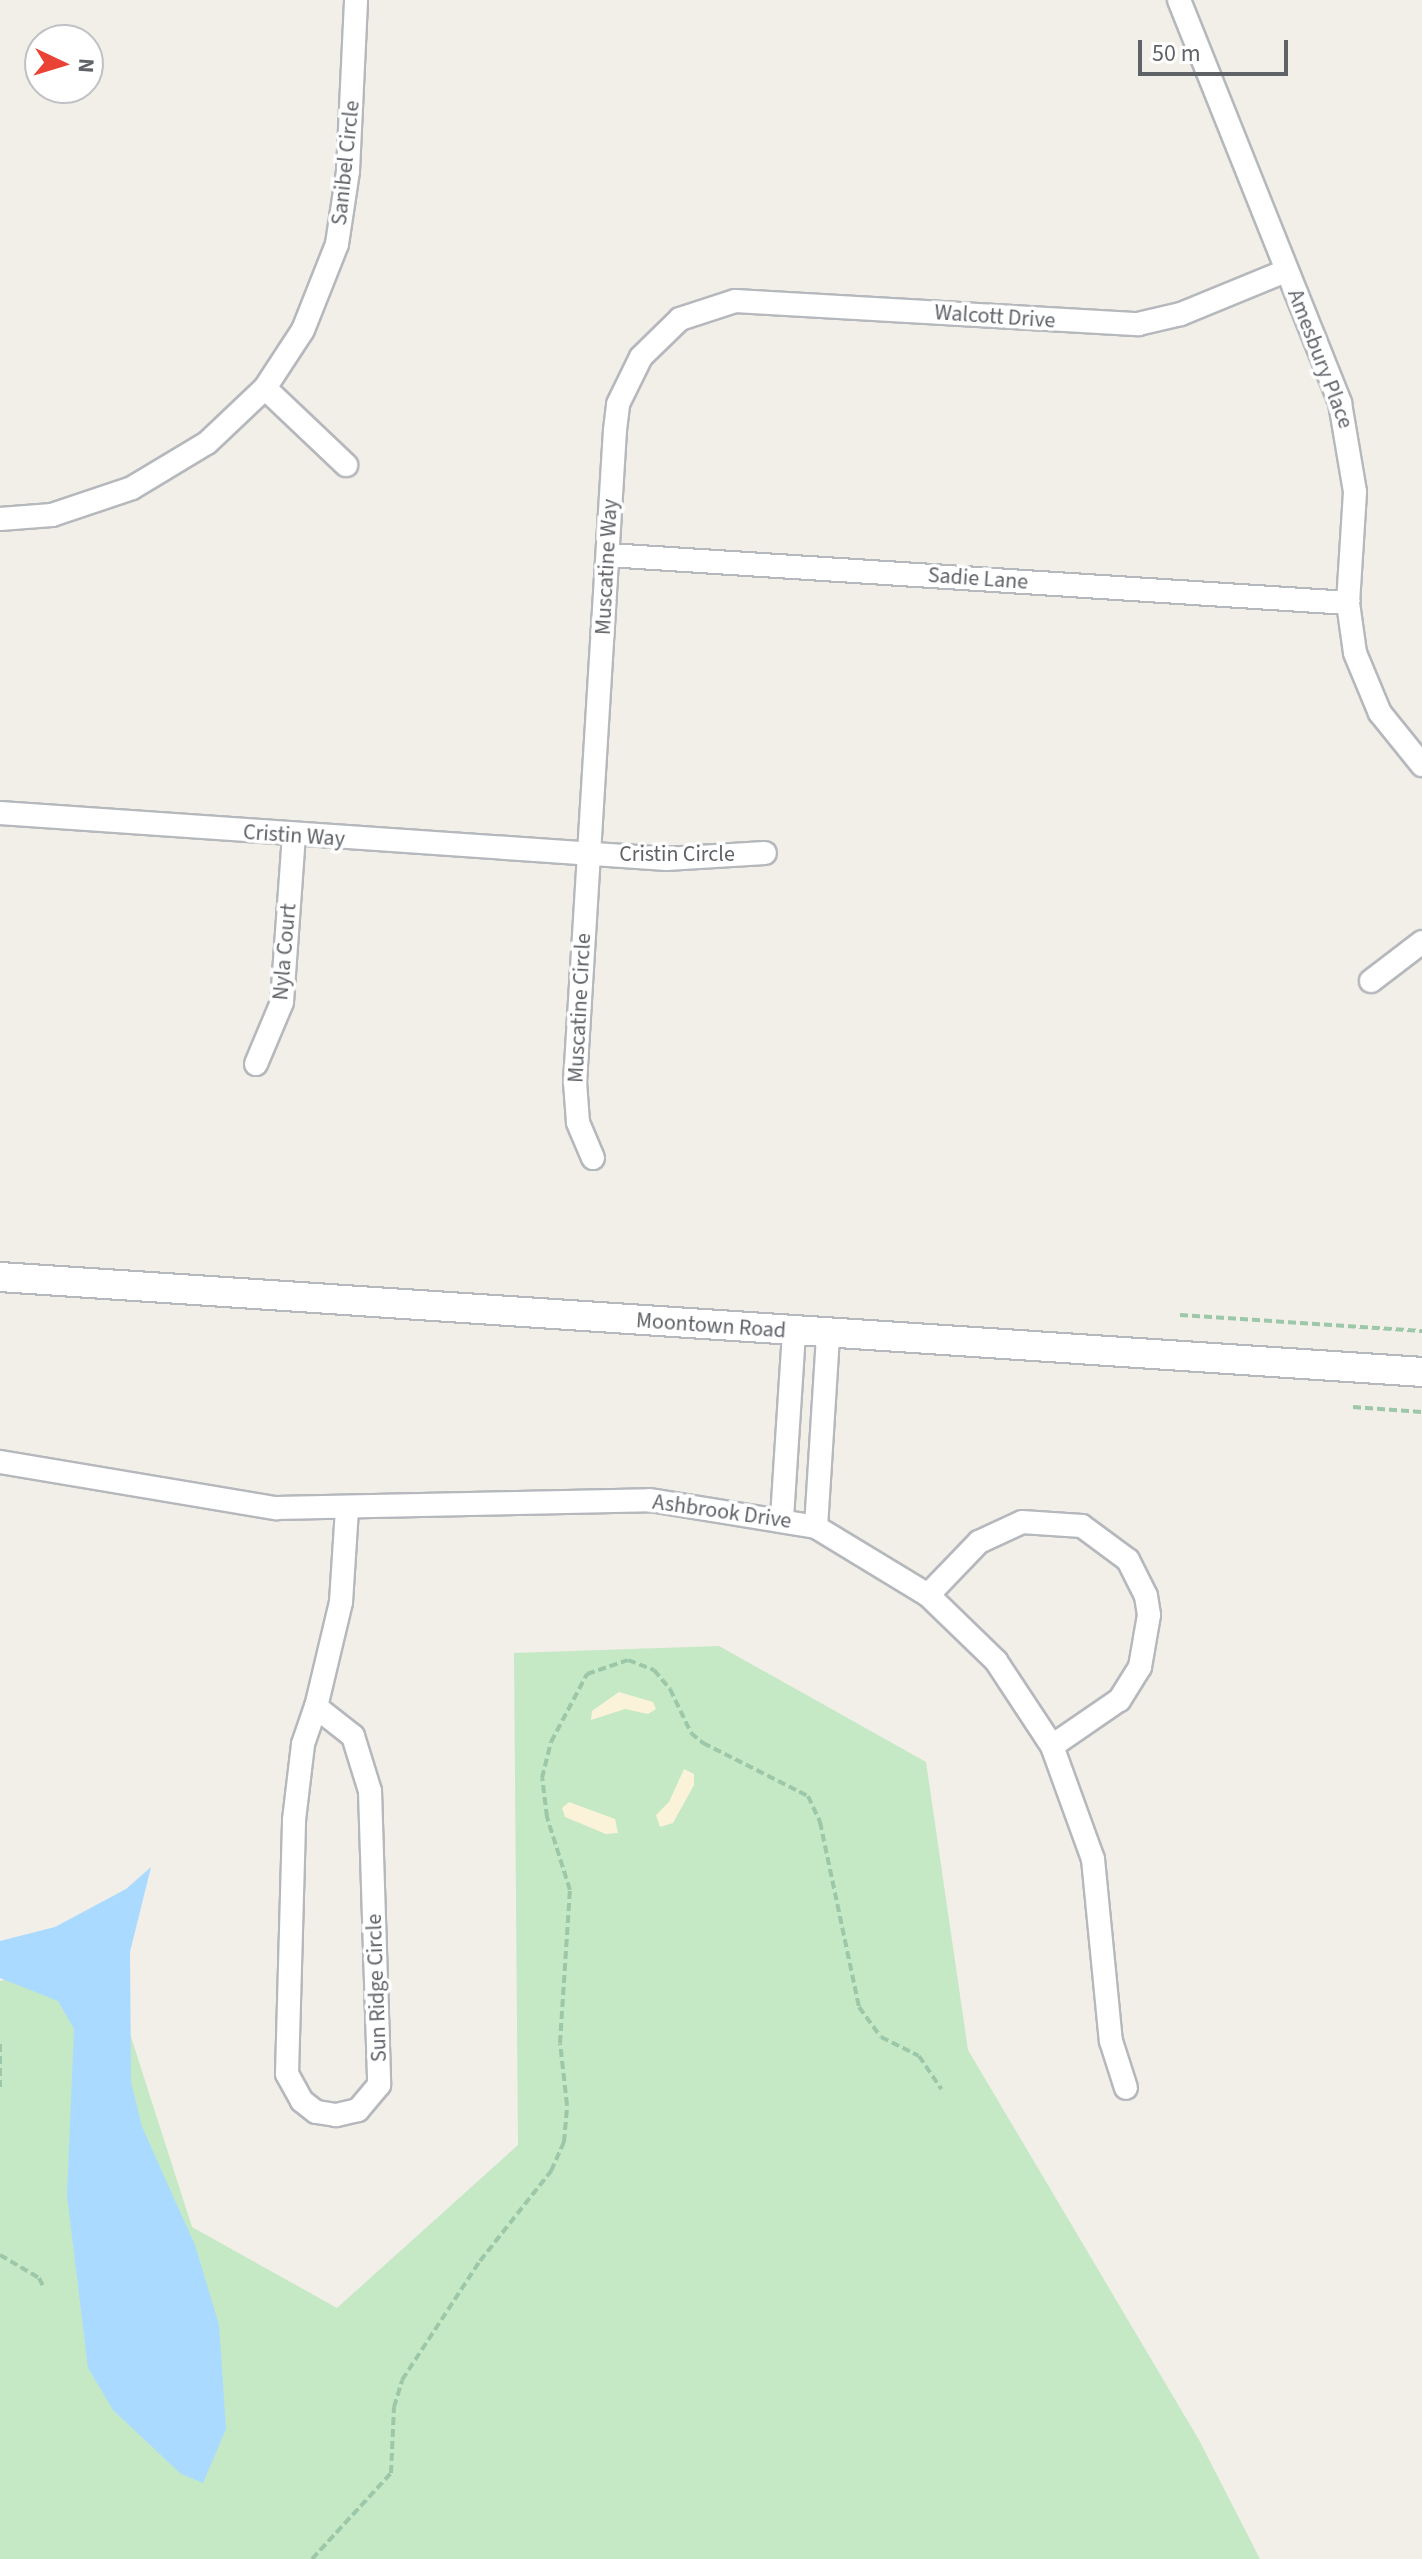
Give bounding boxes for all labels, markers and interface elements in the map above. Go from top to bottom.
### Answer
north arrow [24,24,104,104]
scale bar [1142,24,1292,74]
text: 50 m [1152,36,1201,71]
text: N [69,57,102,74]
street label: Sanibel Circle [326,99,366,227]
street label: Amesbury Place [1281,286,1359,432]
street label: Walcott Drive [934,300,1056,334]
street label: Muscatine Way [590,498,624,636]
street label: Sadie Lane [927,562,1029,596]
street label: Cristin Way [242,819,346,853]
street label: Cristin Circle [619,842,735,868]
street label: Nyla Court [268,902,302,1002]
street label: Muscatine Circle [563,932,597,1084]
street label: Moontown Road [635,1308,787,1344]
street label: Ashbrook Drive [651,1489,793,1535]
street label: Sun Ridge Circle [361,1913,393,2063]

